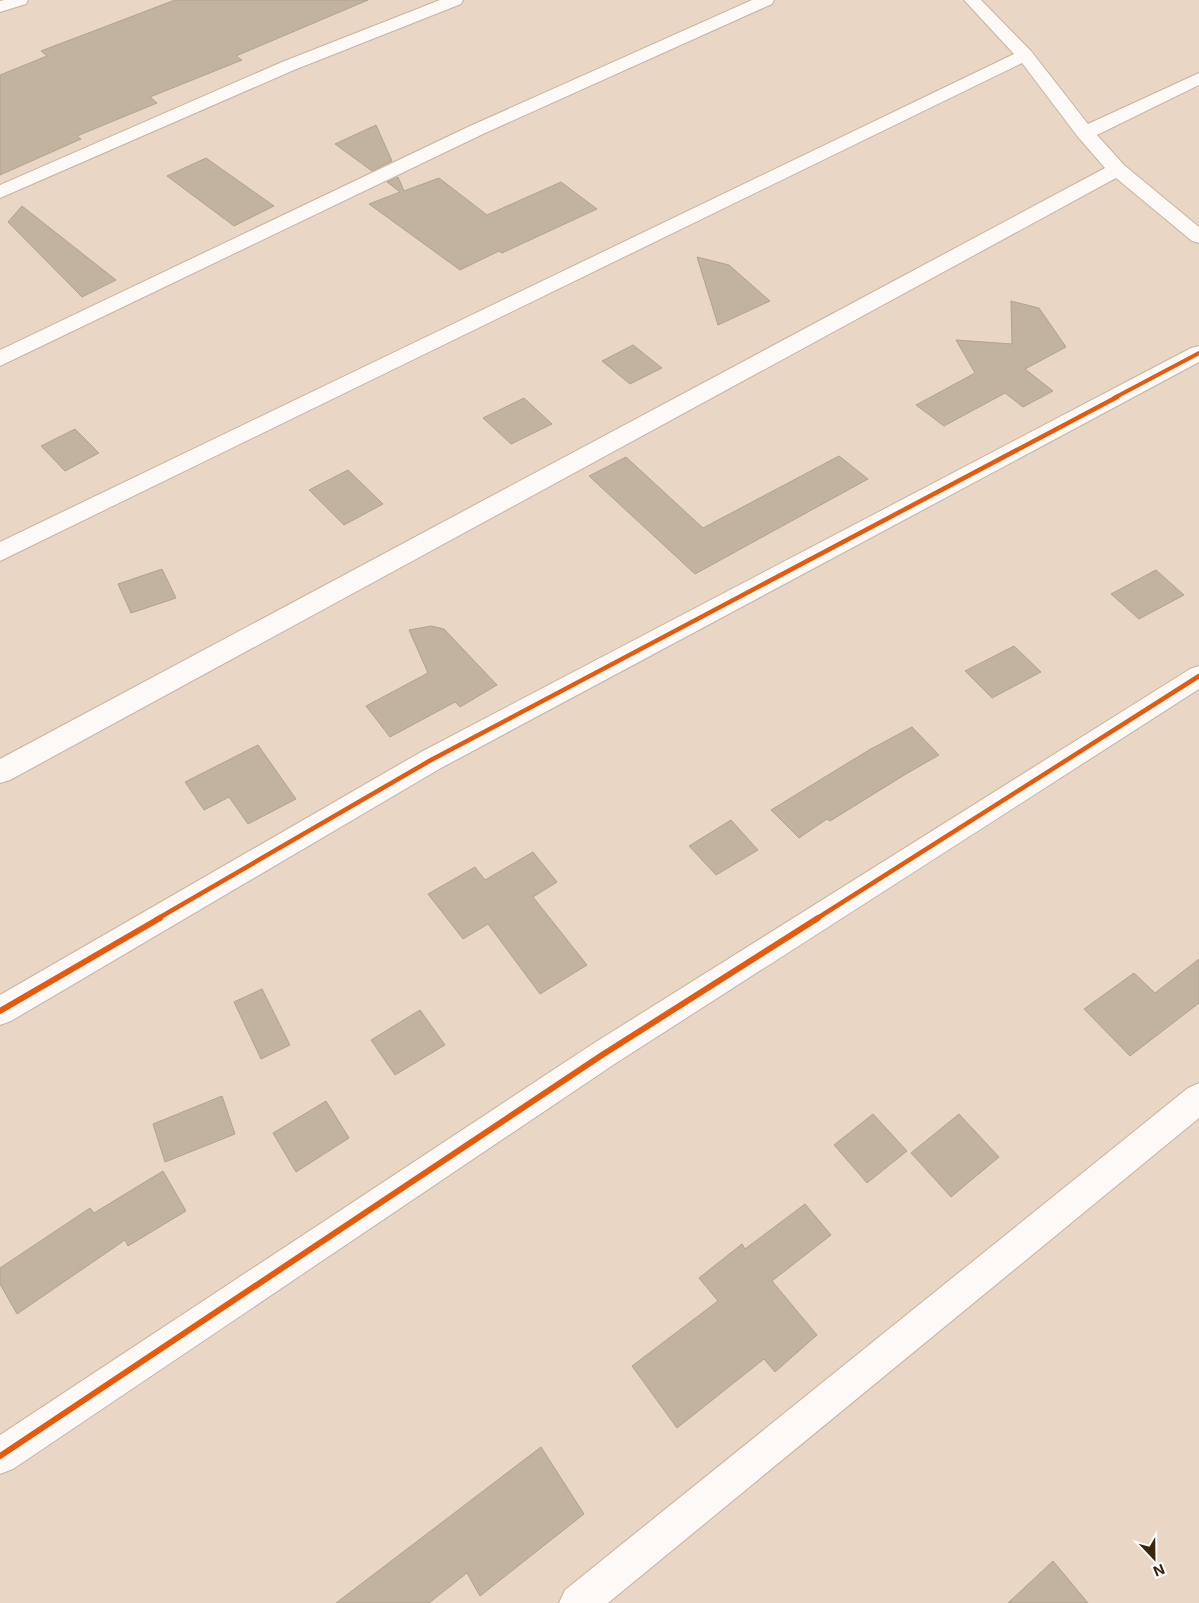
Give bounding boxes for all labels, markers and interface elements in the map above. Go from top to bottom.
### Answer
north arrow [1129,1533,1179,1583]
text: N [1151,1561,1167,1580]

